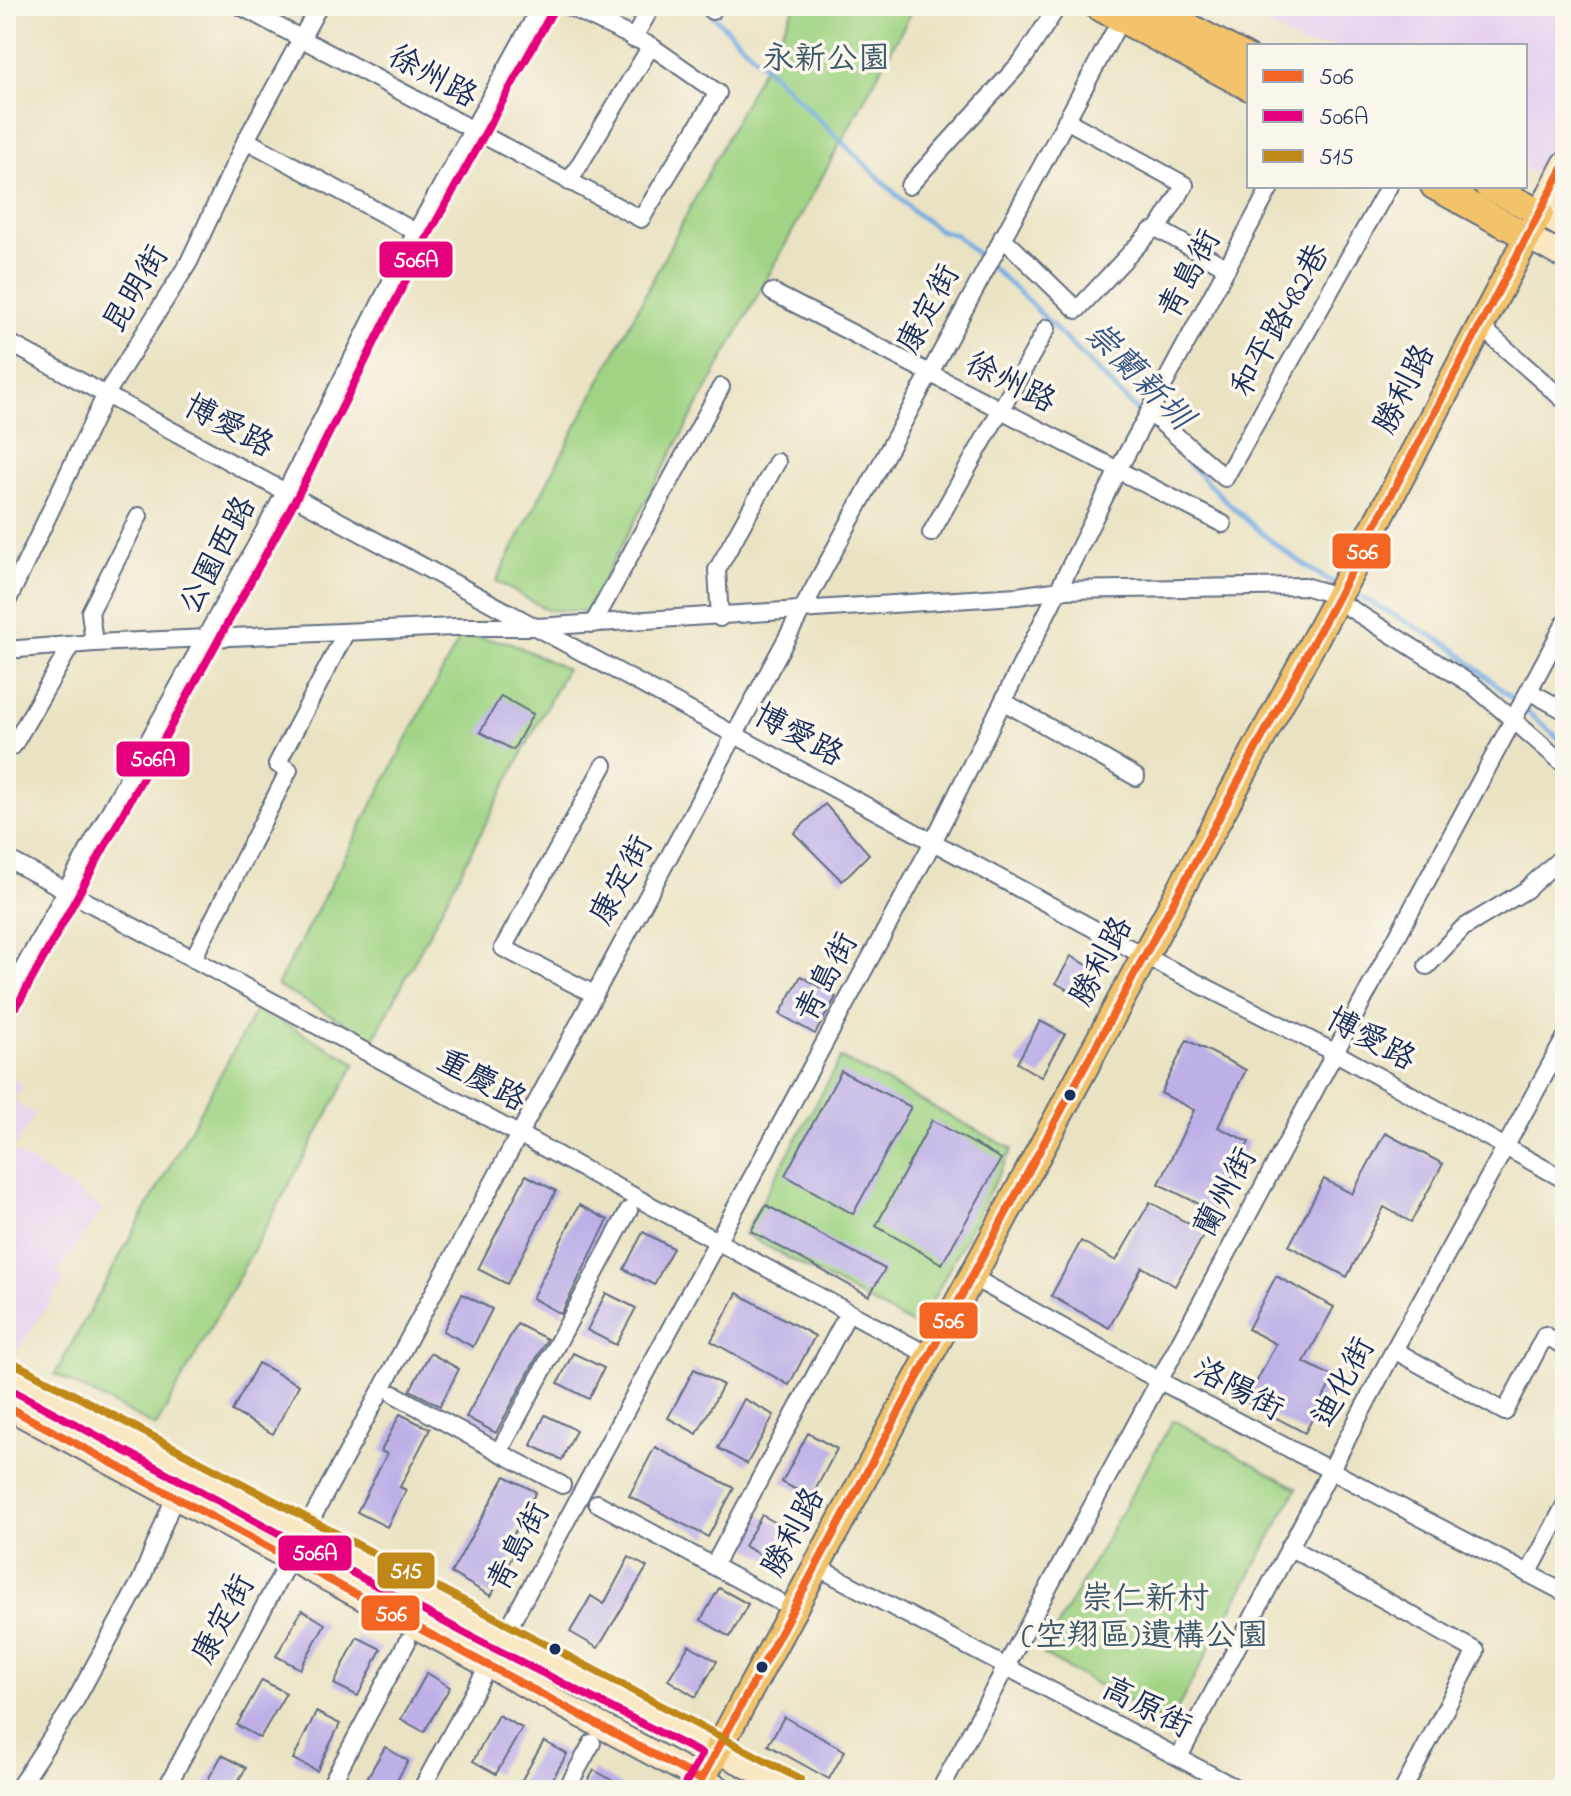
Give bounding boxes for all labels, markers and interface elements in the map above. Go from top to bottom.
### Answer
street label: 徐州路 [379,34,485,122]
park label: 永新公園 [762,37,890,84]
legend [1247,44,1527,188]
text: 506 [1319,61,1354,96]
text: 506A [1319,101,1368,136]
text: 515 [1319,141,1354,176]
street label: 青島街 [1148,222,1234,328]
street label: 和平路482巷 [1220,236,1344,406]
street label: 昆明街 [92,237,182,343]
line badge: 506A [378,240,454,279]
text: 506A [393,246,439,278]
street label: 康定街 [887,257,973,363]
water label: 崇蘭新圳 [1071,311,1205,445]
street label: 勝利路 [1363,337,1449,443]
street label: 徐州路 [957,341,1063,427]
street label: 博愛路 [175,385,281,471]
street label: 公園西路 [168,488,270,624]
line badge: 506 [1331,532,1392,570]
text: 506 [1346,538,1378,570]
street label: 博愛路 [745,694,851,780]
line badge: 506A [115,740,191,778]
text: 506A [130,745,176,777]
street label: 康定街 [580,828,666,934]
street label: 勝利路 [1060,909,1146,1015]
street label: 青島街 [785,925,871,1031]
street label: 博愛路 [1317,998,1423,1084]
street label: 重慶路 [428,1039,534,1125]
unlabelled marker [1062,1087,1078,1103]
street label: 蘭州街 [1184,1140,1270,1246]
line badge: 506 [918,1301,979,1340]
text: 506 [932,1307,964,1339]
street label: 迪化街 [1302,1330,1388,1436]
street label: 洛陽街 [1185,1348,1291,1434]
street label: 勝利路 [752,1480,838,1586]
street label: 青島街 [477,1495,563,1601]
line badge: 506A [277,1534,353,1572]
text: 506A [292,1539,338,1571]
line badge: 515 [376,1551,436,1590]
text: 515 [390,1557,422,1589]
street label: 康定街 [182,1567,268,1673]
park label: 崇仁新村 (空翔區)遺構公園 [1022,1577,1268,1661]
line badge: 506 [360,1594,421,1632]
text: 506 [375,1600,407,1632]
unlabelled marker [547,1641,563,1657]
unlabelled marker [754,1659,770,1675]
street label: 高原街 [1093,1666,1199,1752]

